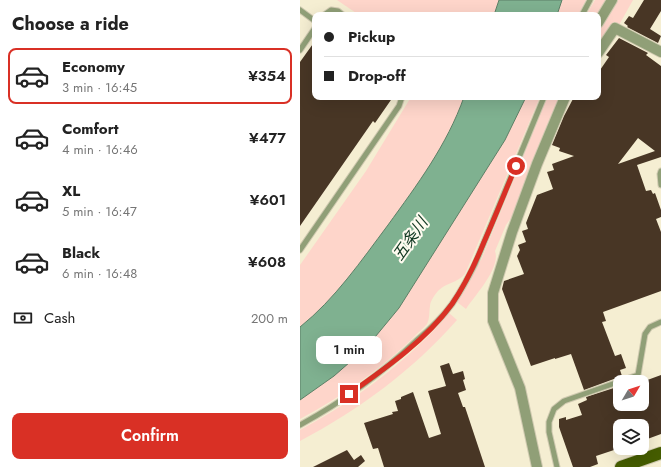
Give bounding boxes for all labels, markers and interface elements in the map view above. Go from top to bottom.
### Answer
text: Choose a ride [12,11,129,37]
text: Pickup [348,26,395,48]
text: Economy [62,56,125,78]
icon: car [14,58,50,94]
text: ¥354 [248,65,286,87]
text: Drop-off [348,65,406,87]
text: 3 min · 16:45 [62,78,137,97]
text: Comfort [62,118,119,140]
icon: car [14,120,50,156]
text: ¥477 [249,127,286,149]
text: 4 min · 16:46 [62,140,138,159]
route start [507,157,525,175]
text: XL [62,180,80,202]
icon: car [14,182,50,218]
text: ¥601 [250,189,286,211]
text: 5 min · 16:47 [62,202,137,221]
water label: 五条川 [387,211,434,265]
text: Black [62,242,100,264]
icon: car [14,244,50,280]
text: ¥608 [248,251,286,273]
text: 6 min · 16:48 [62,264,137,283]
icon: cash [12,307,34,329]
text: Cash [44,307,75,329]
text: 200 m [251,309,288,328]
callout: 1 min [316,336,382,364]
text: 1 min [333,340,365,359]
north arrow [613,375,649,411]
map controls [613,375,649,455]
route end [340,385,358,403]
button: Confirm [12,413,288,459]
button: layers [613,419,649,455]

